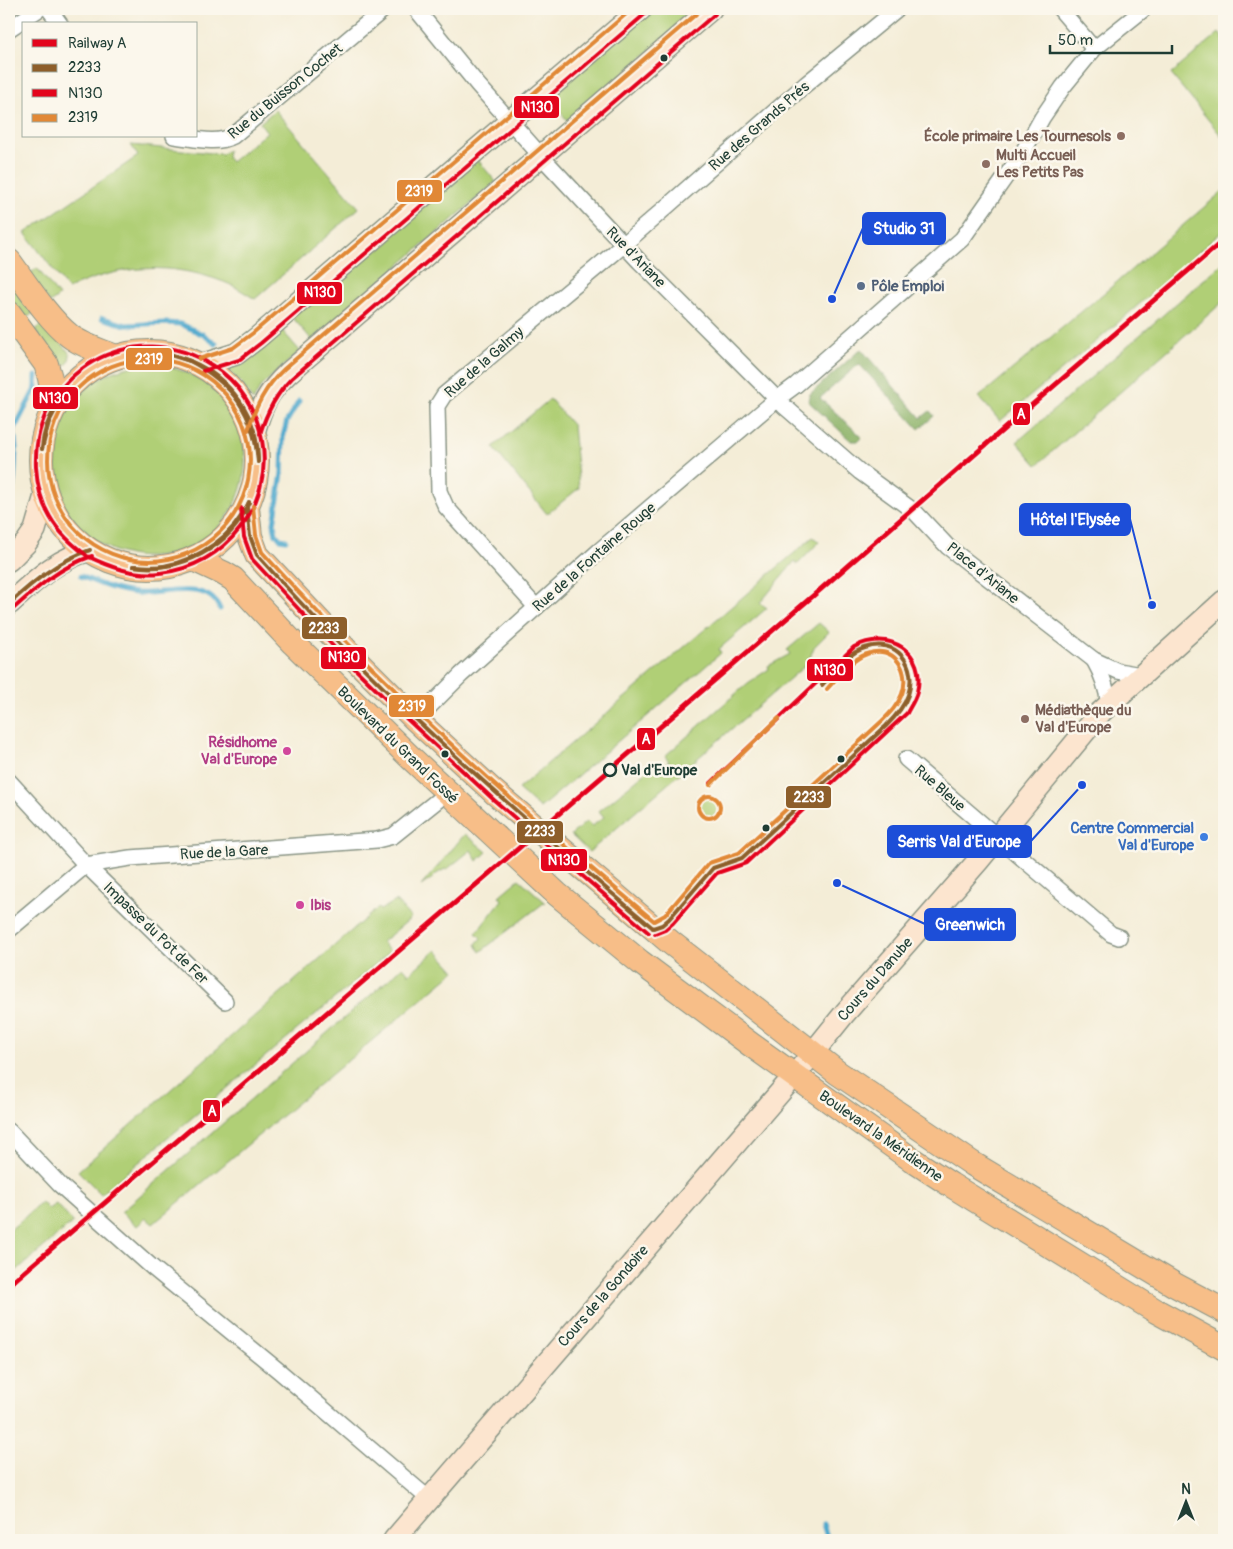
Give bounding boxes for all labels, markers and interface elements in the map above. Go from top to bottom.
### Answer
legend [22,22,198,138]
scale bar [1050,22,1173,54]
text: 50 m [1058,31,1093,50]
text: Railway A [68,34,127,53]
street label: Rue du Buisson Cochet [224,39,347,144]
unlabelled marker [659,53,669,63]
text: 2233 [68,58,101,77]
street label: Rue des Grands Prés [705,77,814,175]
text: N130 [68,84,103,103]
line badge: N130 [513,95,560,119]
text: N130 [521,99,554,116]
text: 2319 [68,108,98,127]
place label: École primaire Les Tournesols [924,127,1111,146]
marker: École primaire Les Tournesols [1115,130,1127,142]
place label: Multi Accueil Les Petits Pas [996,146,1084,182]
marker: Multi Accueil Les Petits Pas [980,158,992,170]
line badge: 2319 [396,179,443,203]
text: 2319 [405,183,433,200]
callout: Studio 31 [863,213,945,244]
text: Studio 31 [873,219,935,239]
street label: Rue d'Ariane [602,223,670,292]
place label: Pôle Emploi [871,277,945,296]
marker: Pôle Emploi [855,280,867,292]
line badge: N130 [296,281,343,305]
text: N130 [304,284,337,301]
street label: Rue de la Galmy [441,322,528,402]
line badge: 2319 [125,347,173,371]
text: 2319 [135,351,163,368]
line badge: N130 [32,386,79,410]
text: N130 [39,390,72,407]
line badge: A [1012,402,1031,426]
text: A [1016,406,1026,423]
street label: Rue de la Fontaine Rouge [529,498,660,616]
callout: Hôtel l'Elysée [1020,504,1130,535]
text: Hôtel l'Elysée [1030,510,1121,530]
street label: Place d'Ariane [943,538,1023,609]
line badge: 2233 [301,616,348,640]
text: 2233 [309,620,340,637]
line badge: N130 [320,646,367,670]
text: N130 [328,649,361,666]
line badge: N130 [806,658,854,682]
text: N130 [814,662,847,679]
street label: Boulevard du Grand Fossé [333,683,462,808]
line badge: 2319 [388,694,435,718]
text: 2319 [398,698,426,715]
place label: Médiathèque du Val d'Europe [1035,701,1132,737]
marker: Médiathèque du Val d'Europe [1019,713,1031,725]
line badge: A [636,727,656,751]
text: A [641,731,651,748]
place label: Résidhome Val d'Europe [201,733,278,769]
marker: Résidhome Val d'Europe [281,745,293,757]
unlabelled marker [440,749,450,759]
unlabelled marker [836,754,846,764]
place label: Val d'Europe [621,761,698,780]
street label: Rue Bleue [910,761,969,816]
marker: Val d'Europe [603,763,617,777]
line badge: 2233 [785,785,832,809]
text: 2233 [794,789,825,806]
place label: Centre Commercial Val d'Europe [1070,819,1195,855]
line badge: 2233 [516,820,564,844]
text: 2233 [525,823,556,840]
unlabelled marker [761,823,771,833]
callout: Serris Val d'Europe [888,826,1031,857]
marker: Centre Commercial Val d'Europe [1198,831,1210,843]
text: Serris Val d'Europe [897,832,1022,852]
street label: Rue de la Gare [179,841,269,864]
line badge: N130 [540,848,588,872]
text: N130 [548,852,581,869]
street label: Impasse du Pot de Fer [99,878,213,989]
place label: Ibis [310,896,331,915]
marker: Ibis [294,899,306,911]
callout: Greenwich [925,909,1015,940]
text: Greenwich [935,915,1005,935]
street label: Cours du Danube [834,933,917,1025]
street label: Boulevard la Méridienne [815,1087,947,1187]
line badge: A [202,1099,221,1123]
text: A [207,1103,217,1120]
street label: Cours de la Gondoire [554,1241,653,1351]
north arrow [1160,1476,1210,1526]
text: N [1181,1481,1191,1498]

